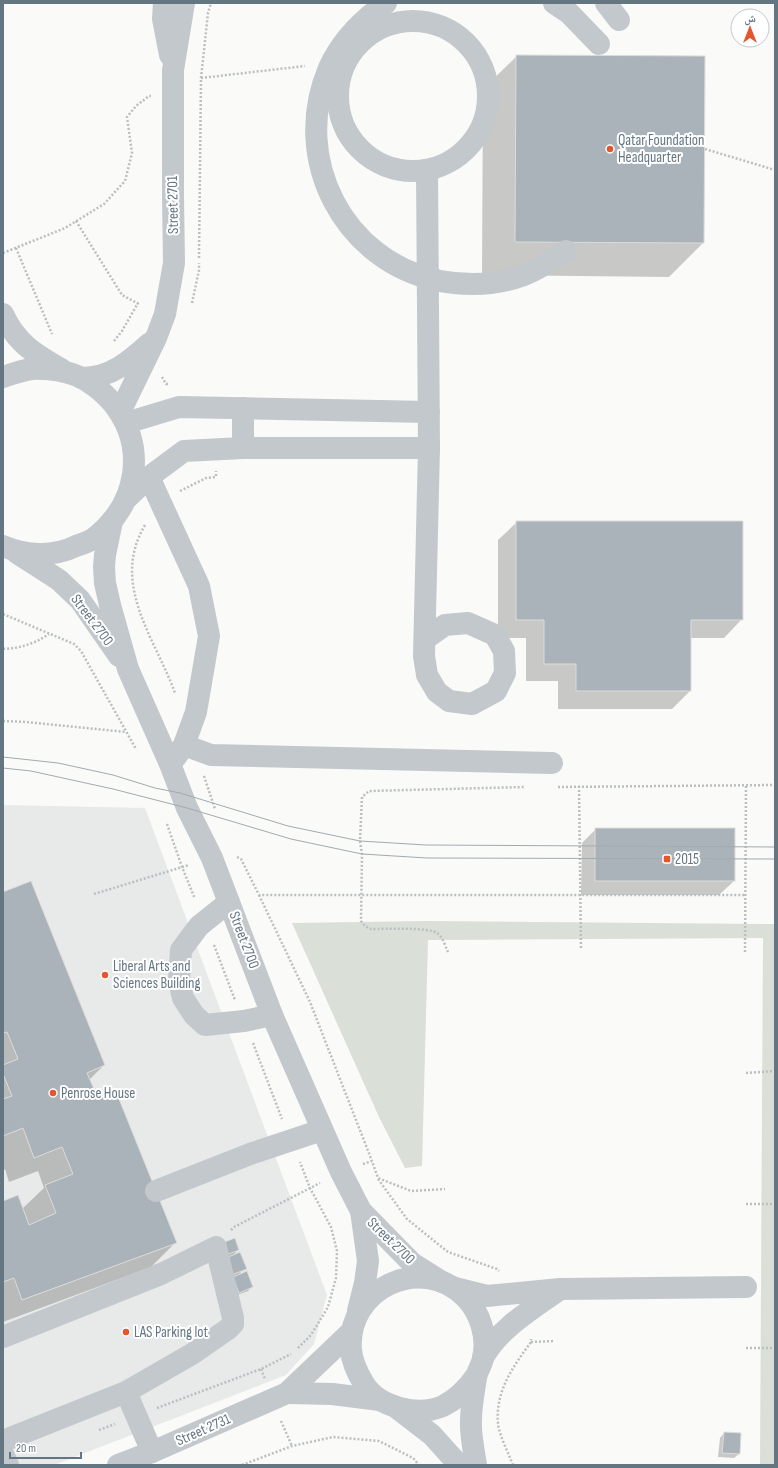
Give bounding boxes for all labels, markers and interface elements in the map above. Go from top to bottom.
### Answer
north arrow [730,8,770,48]
text: ش [744,12,756,26]
place label: Qatar Foundation Headquarter [618,131,704,167]
marker: Qatar Foundation Headquarter [605,144,615,154]
street label: Street 2701 [163,175,183,234]
street label: Street 2700 [66,590,118,650]
place label: 2015 [675,850,699,869]
marker: 2015 [662,854,672,864]
street label: Street 2700 [224,909,264,971]
place label: Liberal Arts and Sciences Building [113,957,200,993]
marker: Liberal Arts and Sciences Building [100,970,110,980]
place label: Penrose House [61,1084,135,1103]
marker: Penrose House [48,1088,58,1098]
street label: Street 2700 [363,1213,419,1269]
place label: LAS Parking lot [134,1323,208,1342]
marker: LAS Parking lot [121,1327,131,1337]
street label: Street 2731 [173,1409,234,1450]
scale bar [10,1434,81,1460]
text: 20 m [16,1441,36,1456]

